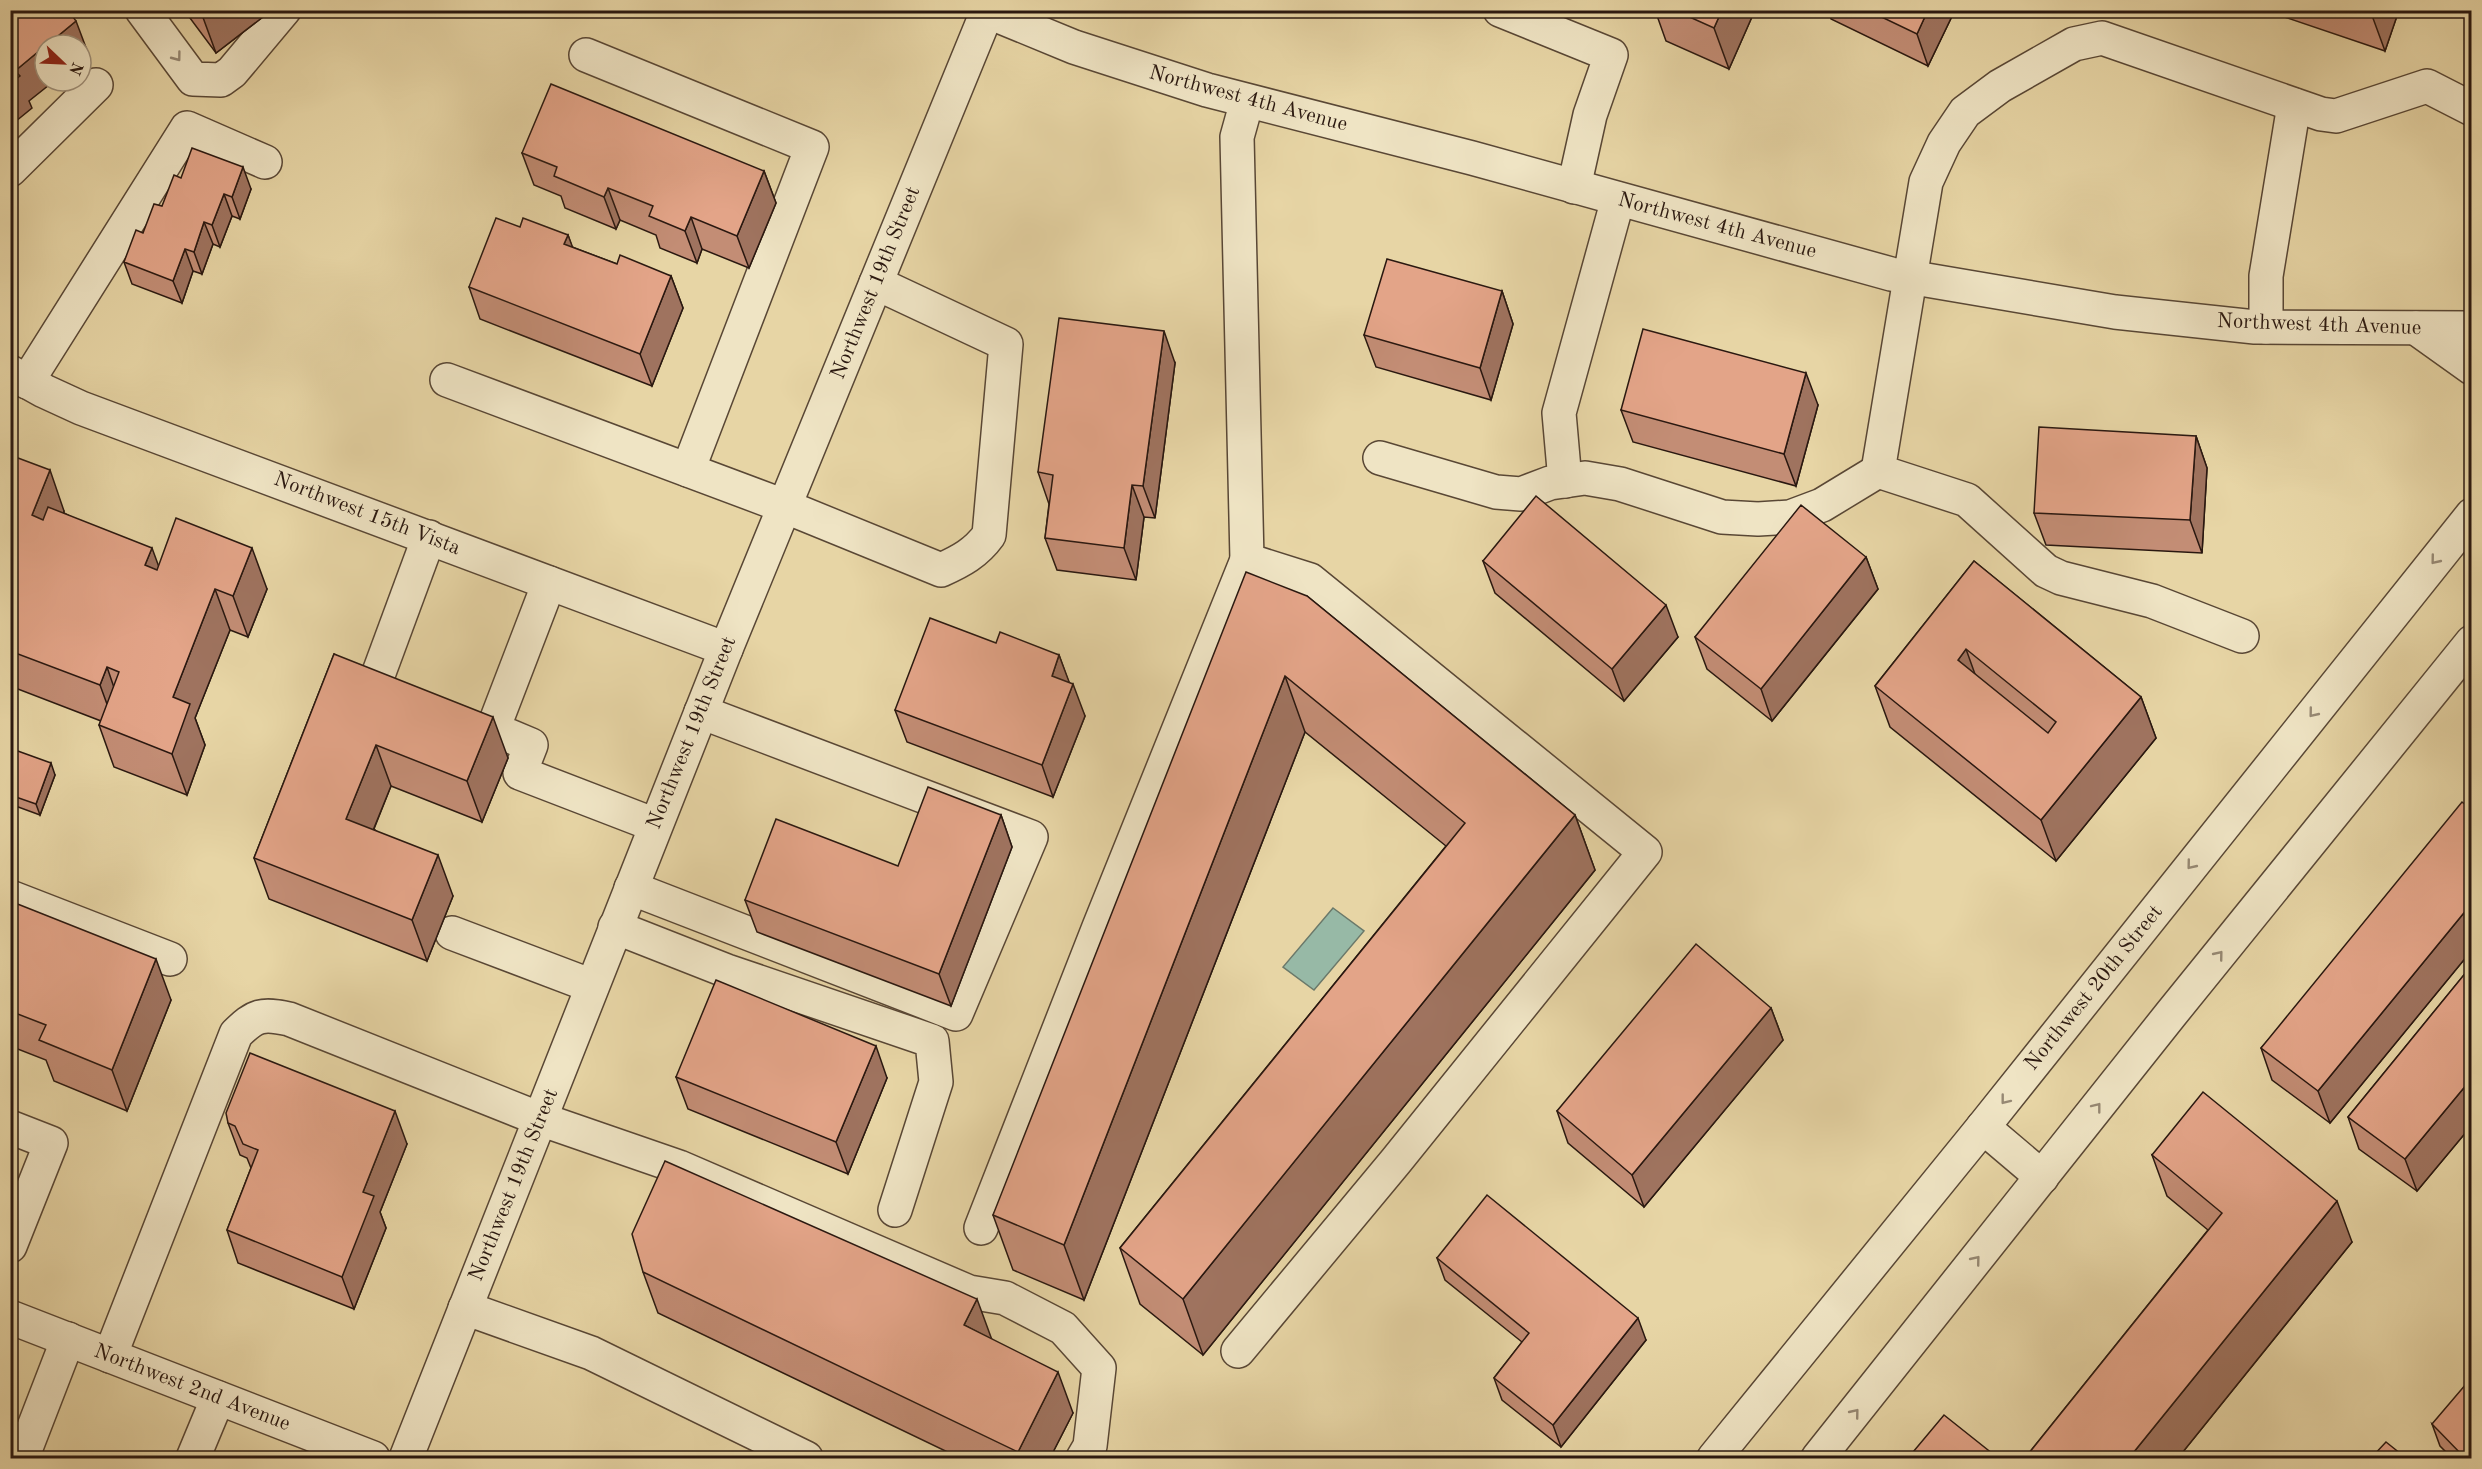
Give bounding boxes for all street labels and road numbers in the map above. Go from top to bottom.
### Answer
street label: Northwest 4th Avenue [1146,62,1350,136]
street label: Northwest 19th Street [828,184,924,382]
street label: Northwest 4th Avenue [1615,189,1819,263]
street label: Northwest 4th Avenue [2216,311,2422,339]
street label: Northwest 15th Vista [271,469,463,559]
street label: Northwest 19th Street [644,634,740,832]
street label: Northwest 20th Street [2021,901,2167,1075]
street label: Northwest 19th Street [466,1086,562,1284]
street label: Northwest 2nd Avenue [91,1341,293,1435]

